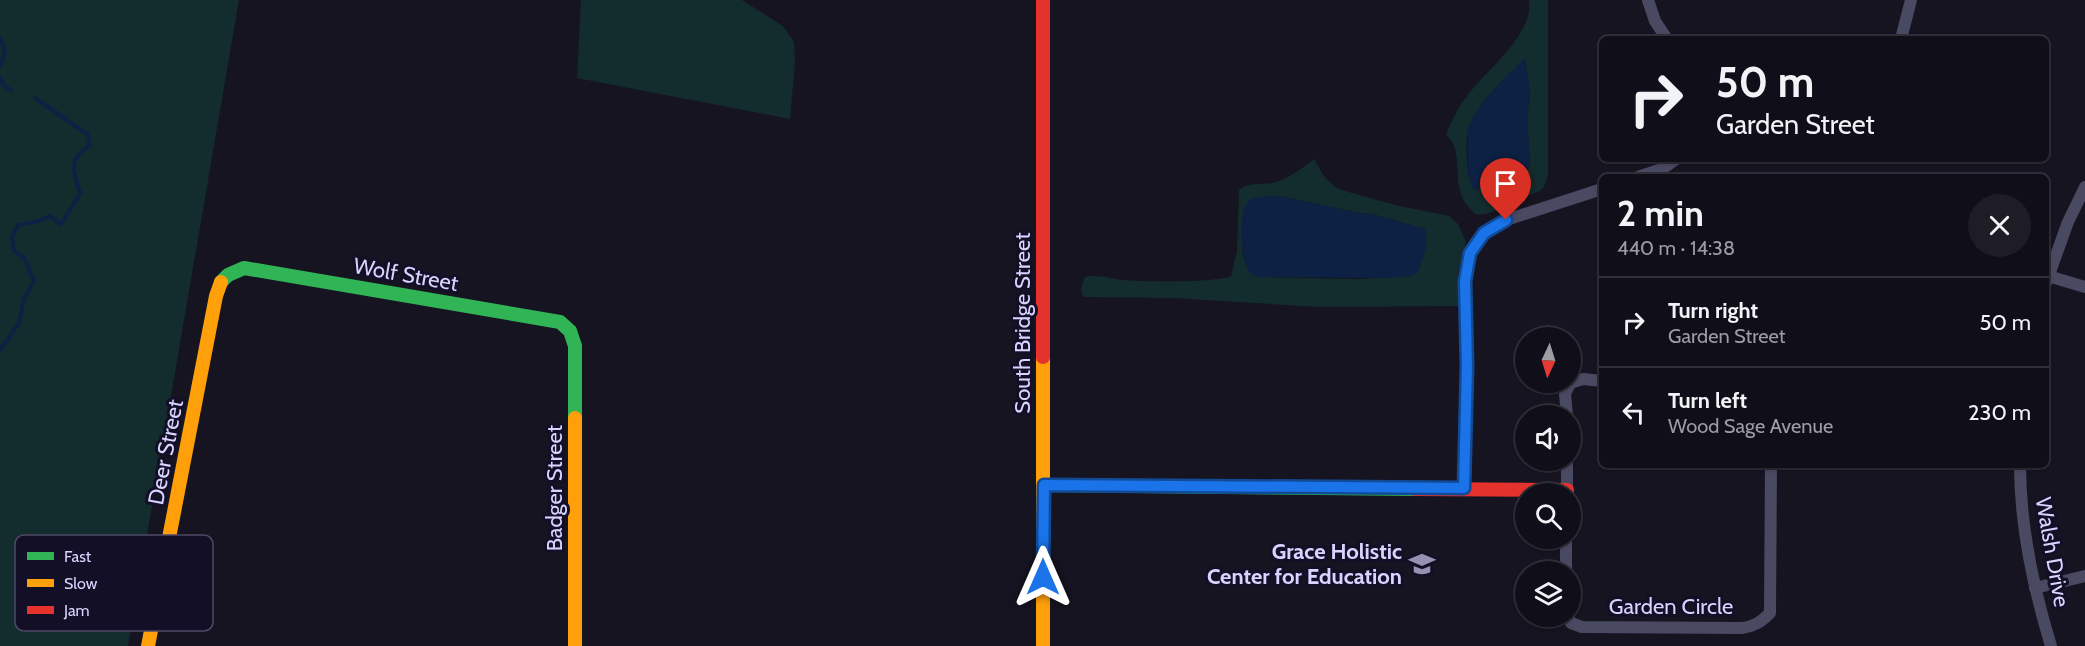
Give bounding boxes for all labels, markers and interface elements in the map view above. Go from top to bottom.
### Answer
text: 50 m [1716,56,1814,108]
icon: right [1617,60,1695,138]
text: Garden Street [1716,108,1875,141]
pin [1480,158,1531,220]
icon: arrive [1489,167,1522,200]
text: 2 min [1617,191,1704,235]
button: close [1968,194,2031,257]
street label: South Bridge Street [1009,232,1036,414]
text: 440 m · 14:38 [1617,236,1735,260]
street label: Wolf Street [351,252,461,297]
text: Turn right [1668,297,1758,324]
icon: right [1617,306,1650,339]
text: 50 m [1979,309,2031,336]
text: Garden Street [1668,324,1786,348]
north arrow [1515,327,1581,393]
map controls [1515,327,1581,627]
text: Turn left [1668,387,1747,414]
icon: left [1617,396,1650,429]
street label: Deer Street [142,397,189,507]
text: 230 m [1968,399,2031,426]
button: sound [1515,405,1581,471]
text: Wood Sage Avenue [1668,414,1833,438]
street label: Badger Street [541,424,568,551]
button: search [1515,483,1581,549]
street label: Walsh Drive [2030,495,2075,609]
legend [15,535,213,631]
place label: Grace Holistic Center for Education [1207,538,1402,590]
position arrow [1011,545,1075,609]
text: Fast [64,547,92,566]
school or university icon: Grace Holistic Center for Education [1407,549,1437,579]
button: layers [1515,561,1581,627]
text: Slow [64,574,98,593]
street label: Garden Circle [1609,593,1733,620]
text: Jam [63,601,90,620]

